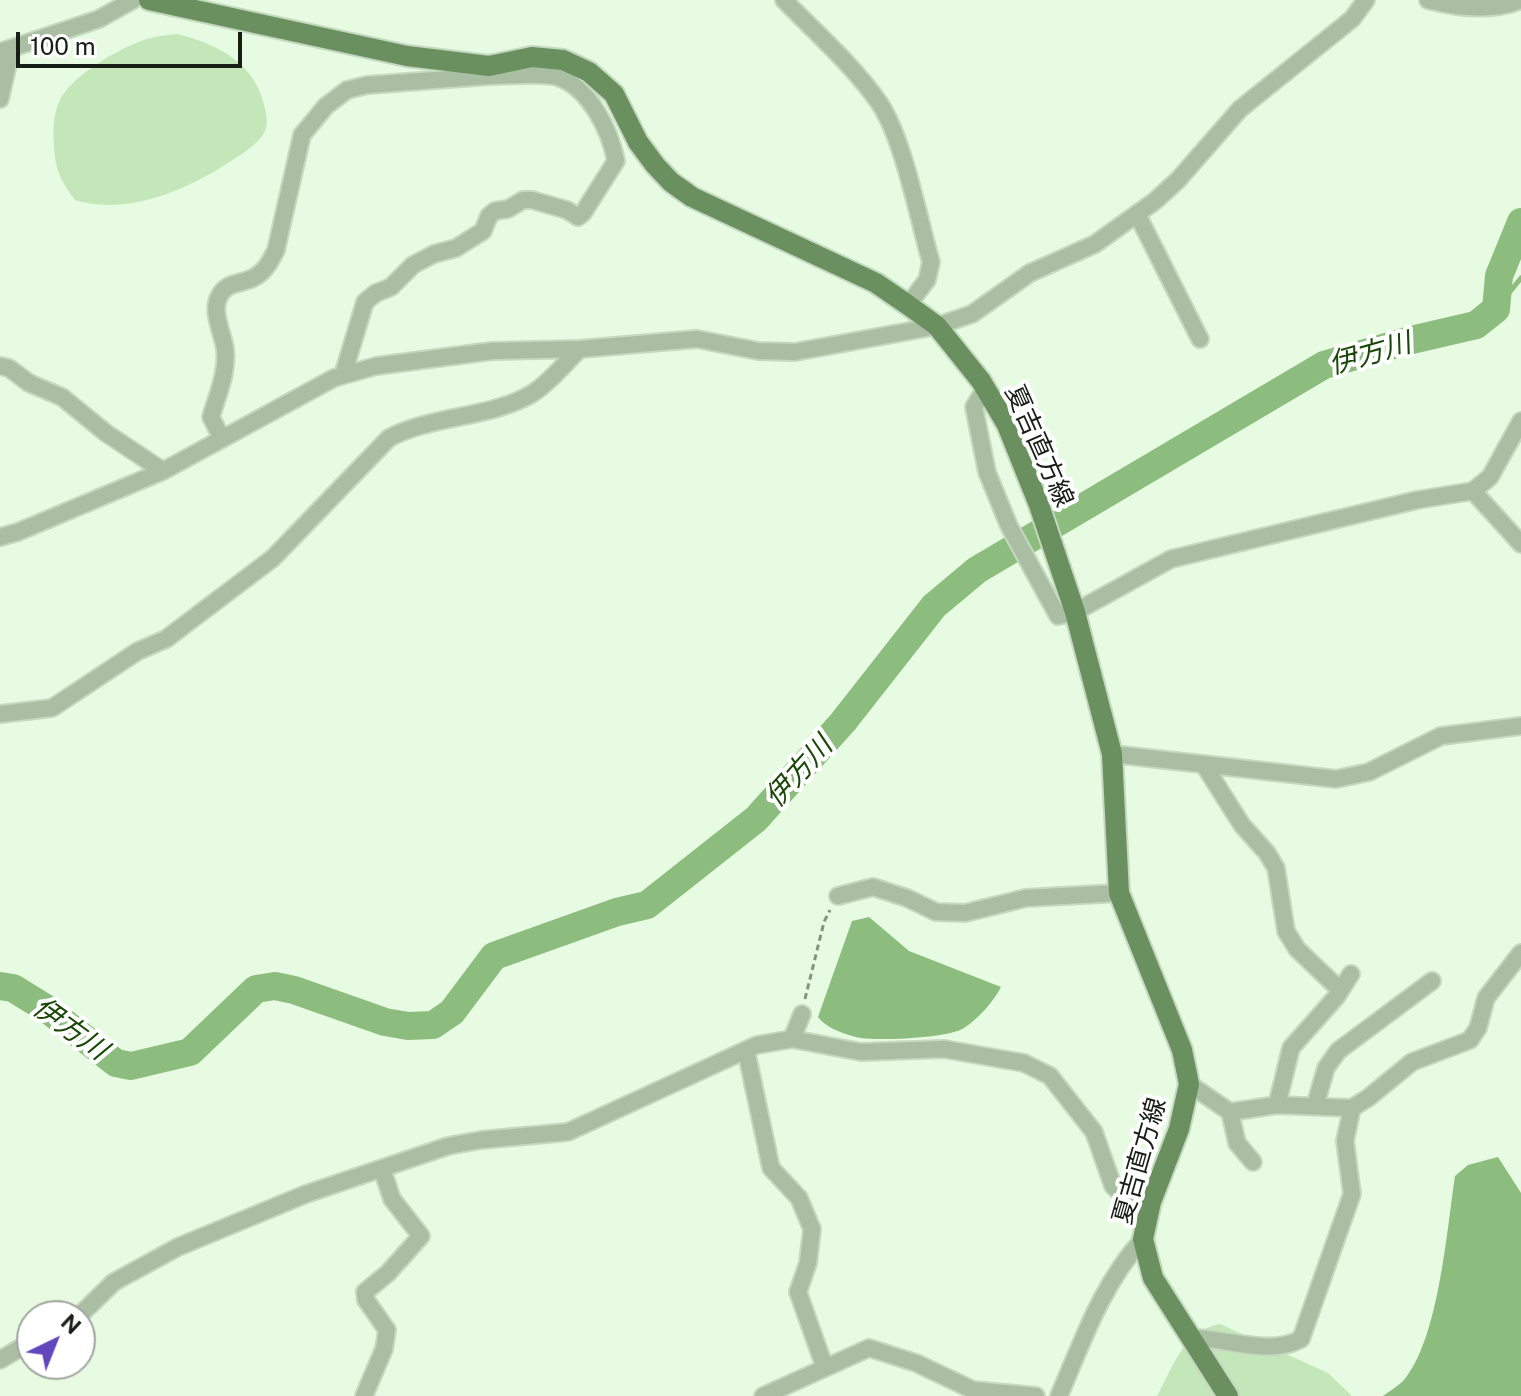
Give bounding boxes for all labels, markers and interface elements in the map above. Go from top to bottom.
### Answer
scale bar [20,16,246,66]
text: 100 m [30,32,96,60]
water label: 伊方川 [1325,326,1415,382]
street label: 夏吉直方線 [998,380,1080,512]
water label: 伊方川 [758,730,840,814]
water label: 伊方川 [26,991,114,1067]
street label: 夏吉直方線 [1107,1094,1173,1228]
north arrow [16,1300,96,1380]
text: N [56,1309,86,1339]

